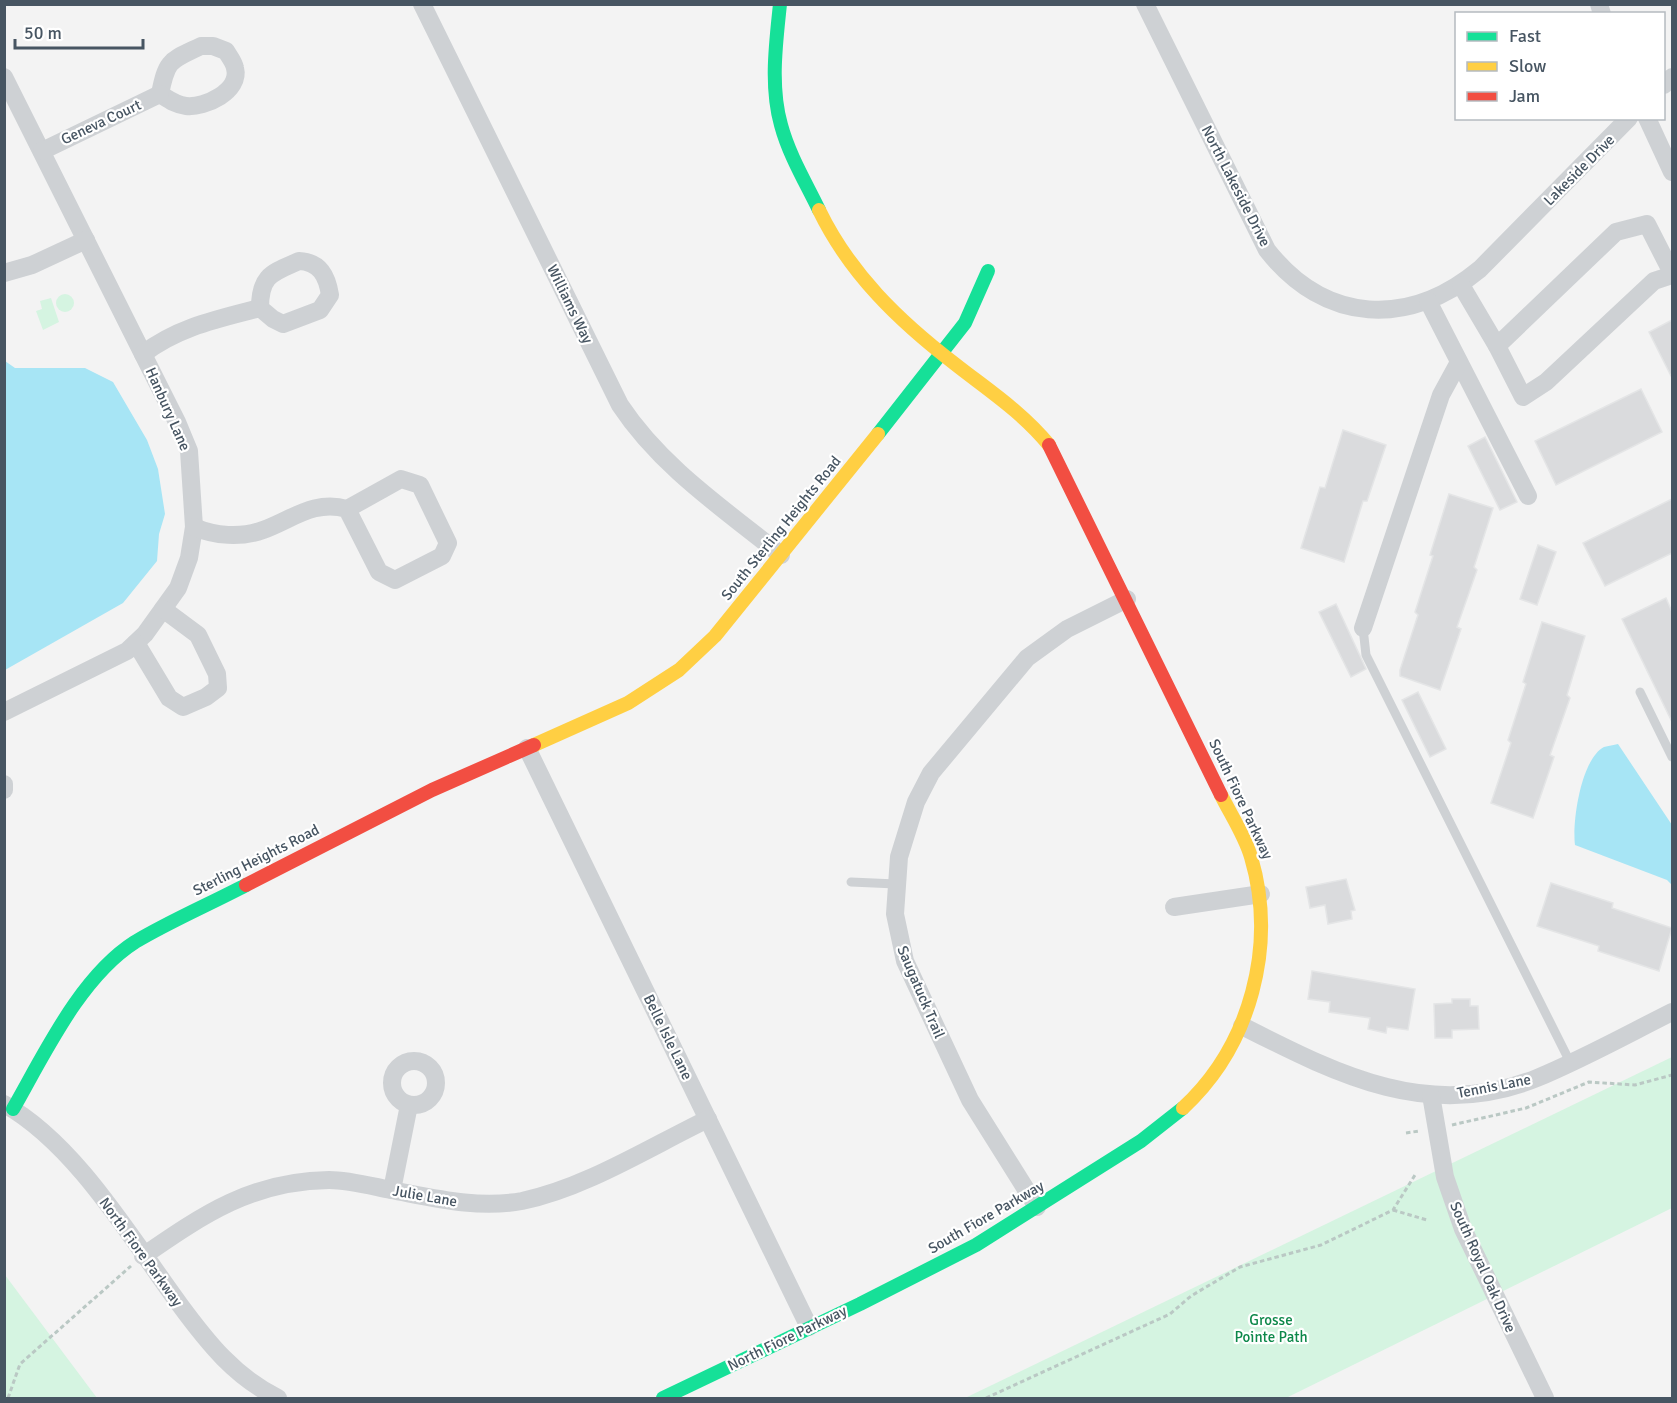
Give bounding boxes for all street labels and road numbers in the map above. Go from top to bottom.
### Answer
street label: Geneva Court [58,96,144,148]
street label: North Lakeside Drive [1198,122,1274,250]
street label: Lakeside Drive [1540,131,1618,209]
street label: Williams Way [543,262,597,346]
street label: Hanbury Lane [142,365,194,453]
street label: South Sterling Heights Road [717,452,845,604]
street label: South Fiore Parkway [1205,736,1277,862]
street label: Sterling Heights Road [190,820,322,900]
street label: Saugatuck Trail [893,943,949,1041]
street label: Belle Isle Lane [640,991,696,1083]
street label: Tennis Lane [1456,1070,1532,1102]
street label: South Fiore Parkway [925,1177,1047,1257]
street label: Julie Lane [391,1181,459,1211]
street label: North Fiore Parkway [95,1194,187,1310]
street label: South Royal Oak Drive [1446,1199,1520,1335]
street label: North Fiore Parkway [725,1301,849,1375]

